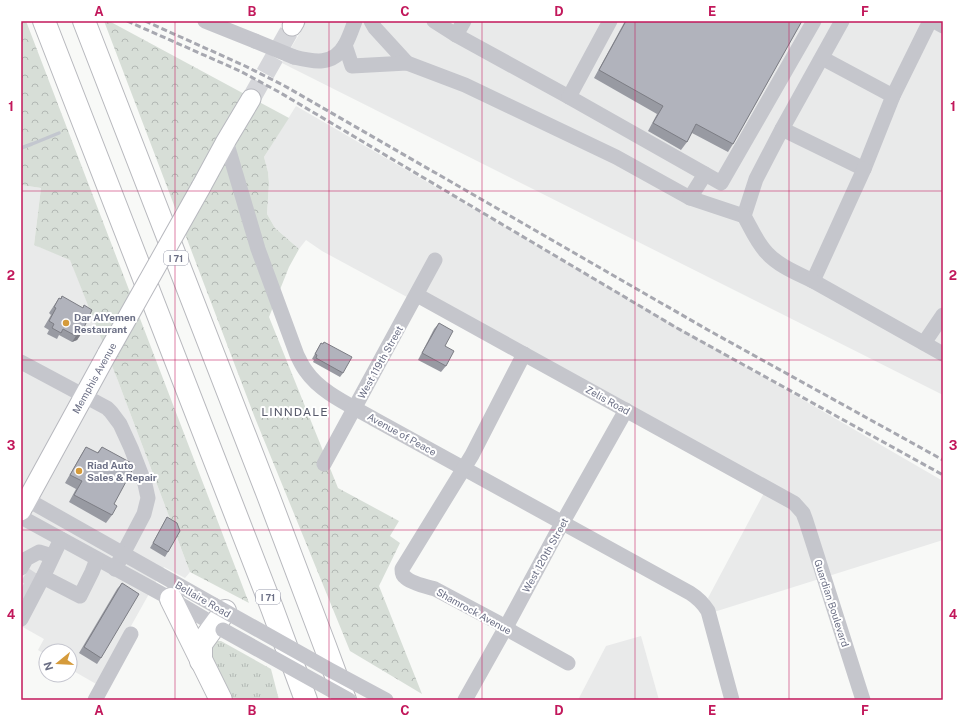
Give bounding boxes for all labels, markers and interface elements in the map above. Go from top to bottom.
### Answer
text: A [94,4,104,19]
text: B [248,4,257,19]
text: C [400,4,410,19]
text: D [554,4,564,19]
text: E [708,4,716,19]
text: F [861,4,869,19]
text: 1 [8,99,14,114]
text: 1 [950,99,956,114]
road number: I 71 [164,251,188,265]
text: 2 [7,268,15,283]
text: 2 [949,268,957,283]
place label: Dar AlYemen Restaurant [74,311,136,335]
marker: Dar AlYemen Restaurant [61,318,71,328]
street label: West 119th Street [355,323,405,401]
street label: Memphis Avenue [70,340,119,416]
street label: Zelis Road [584,383,632,417]
district label: LINNDALE [261,405,329,419]
street label: Avenue of Peace [365,410,439,458]
text: 3 [7,438,16,453]
text: 3 [949,438,958,453]
place label: Riad Auto Sales & Repair [87,459,157,483]
marker: Riad Auto Sales & Repair [74,466,84,476]
street label: West 120th Street [520,516,571,594]
street label: Guardian Boulevard [812,558,852,648]
street label: Bellaire Road [173,578,233,620]
street label: Shamrock Avenue [434,585,514,637]
road number: I 71 [256,590,280,604]
text: 4 [7,607,16,622]
text: 4 [949,607,958,622]
north arrow [38,643,78,683]
text: N [41,660,56,672]
text: A [94,703,104,718]
text: B [248,703,257,718]
text: C [400,703,410,718]
text: D [554,703,564,718]
text: E [708,703,716,718]
text: F [861,703,869,718]

